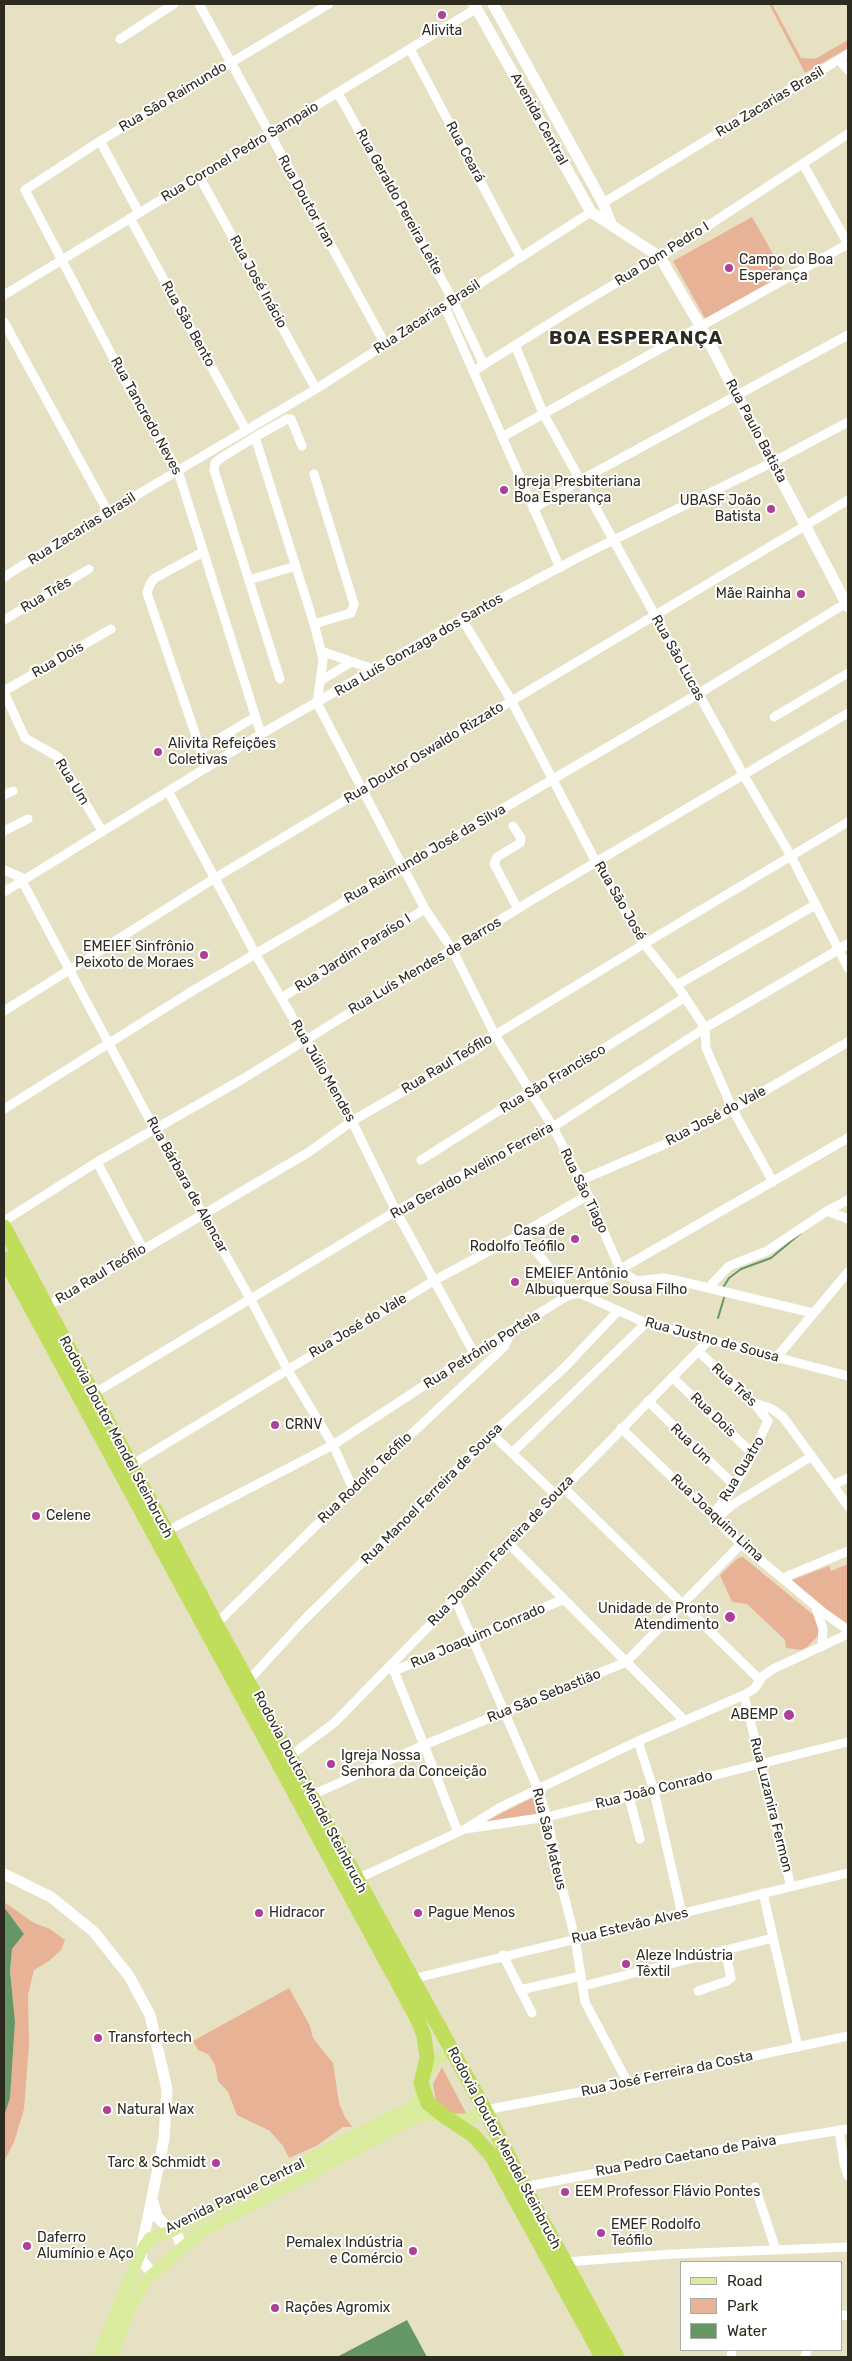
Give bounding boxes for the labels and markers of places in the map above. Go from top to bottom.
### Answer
marker: Alivita [436,9,448,21]
place label: Alivita [422,23,462,39]
place label: Campo do Boa Esperança [739,252,833,284]
marker: Campo do Boa Esperança [723,262,735,274]
place label: Igreja Presbiteriana Boa Esperança [514,474,641,507]
marker: Igreja Presbiteriana Boa Esperança [498,484,510,496]
place label: UBASF João Batista [680,493,761,526]
marker: UBASF João Batista [765,503,777,515]
place label: Mãe Rainha [716,586,791,602]
marker: Mãe Rainha [795,588,807,600]
place label: Alivita Refeições Coletivas [168,736,276,769]
marker: Alivita Refeições Coletivas [152,746,164,758]
place label: EMEIEF Sinfrônio Peixoto de Moraes [75,939,194,972]
marker: EMEIEF Sinfrônio Peixoto de Moraes [198,949,210,961]
place label: Casa de Rodolfo Teófilo [470,1223,565,1256]
marker: Casa de Rodolfo Teófilo [569,1233,581,1245]
place label: EMEIEF Antônio Albuquerque Sousa Filho [525,1266,687,1298]
marker: EMEIEF Antônio Albuquerque Sousa Filho [509,1276,521,1288]
place label: CRNV [285,1417,322,1433]
marker: CRNV [269,1419,281,1431]
place label: Celene [46,1508,91,1524]
marker: Celene [30,1510,42,1522]
place label: Unidade de Pronto Atendimento [598,1601,719,1634]
marker: Unidade de Pronto Atendimento [723,1610,737,1624]
place label: ABEMP [731,1707,778,1723]
marker: ABEMP [782,1708,796,1722]
place label: Igreja Nossa Senhora da Conceição [341,1748,487,1780]
marker: Igreja Nossa Senhora da Conceição [325,1758,337,1770]
place label: Hidracor [269,1905,325,1921]
place label: Pague Menos [428,1905,515,1921]
marker: Hidracor [253,1907,265,1919]
marker: Pague Menos [412,1907,424,1919]
place label: Aleze Indústria Têxtil [636,1948,733,1980]
marker: Aleze Indústria Têxtil [620,1958,632,1970]
place label: Transfortech [108,2030,192,2046]
marker: Transfortech [92,2032,104,2044]
place label: Natural Wax [117,2102,194,2118]
marker: Natural Wax [101,2104,113,2116]
place label: Tarc & Schmidt [107,2155,206,2171]
marker: Tarc & Schmidt [210,2157,222,2169]
place label: EEM Professor Flávio Pontes [575,2184,760,2200]
marker: EEM Professor Flávio Pontes [559,2186,571,2198]
place label: EMEF Rodolfo Teófilo [611,2217,701,2250]
marker: EMEF Rodolfo Teófilo [595,2227,607,2239]
place label: Daferro Alumínio e Aço [37,2230,134,2262]
place label: Pemalex Indústria e Comércio [286,2235,403,2268]
marker: Daferro Alumínio e Aço [21,2240,33,2252]
marker: Pemalex Indústria e Comércio [407,2245,419,2257]
place label: Rações Agromix [285,2300,390,2316]
marker: Rações Agromix [269,2302,281,2314]

